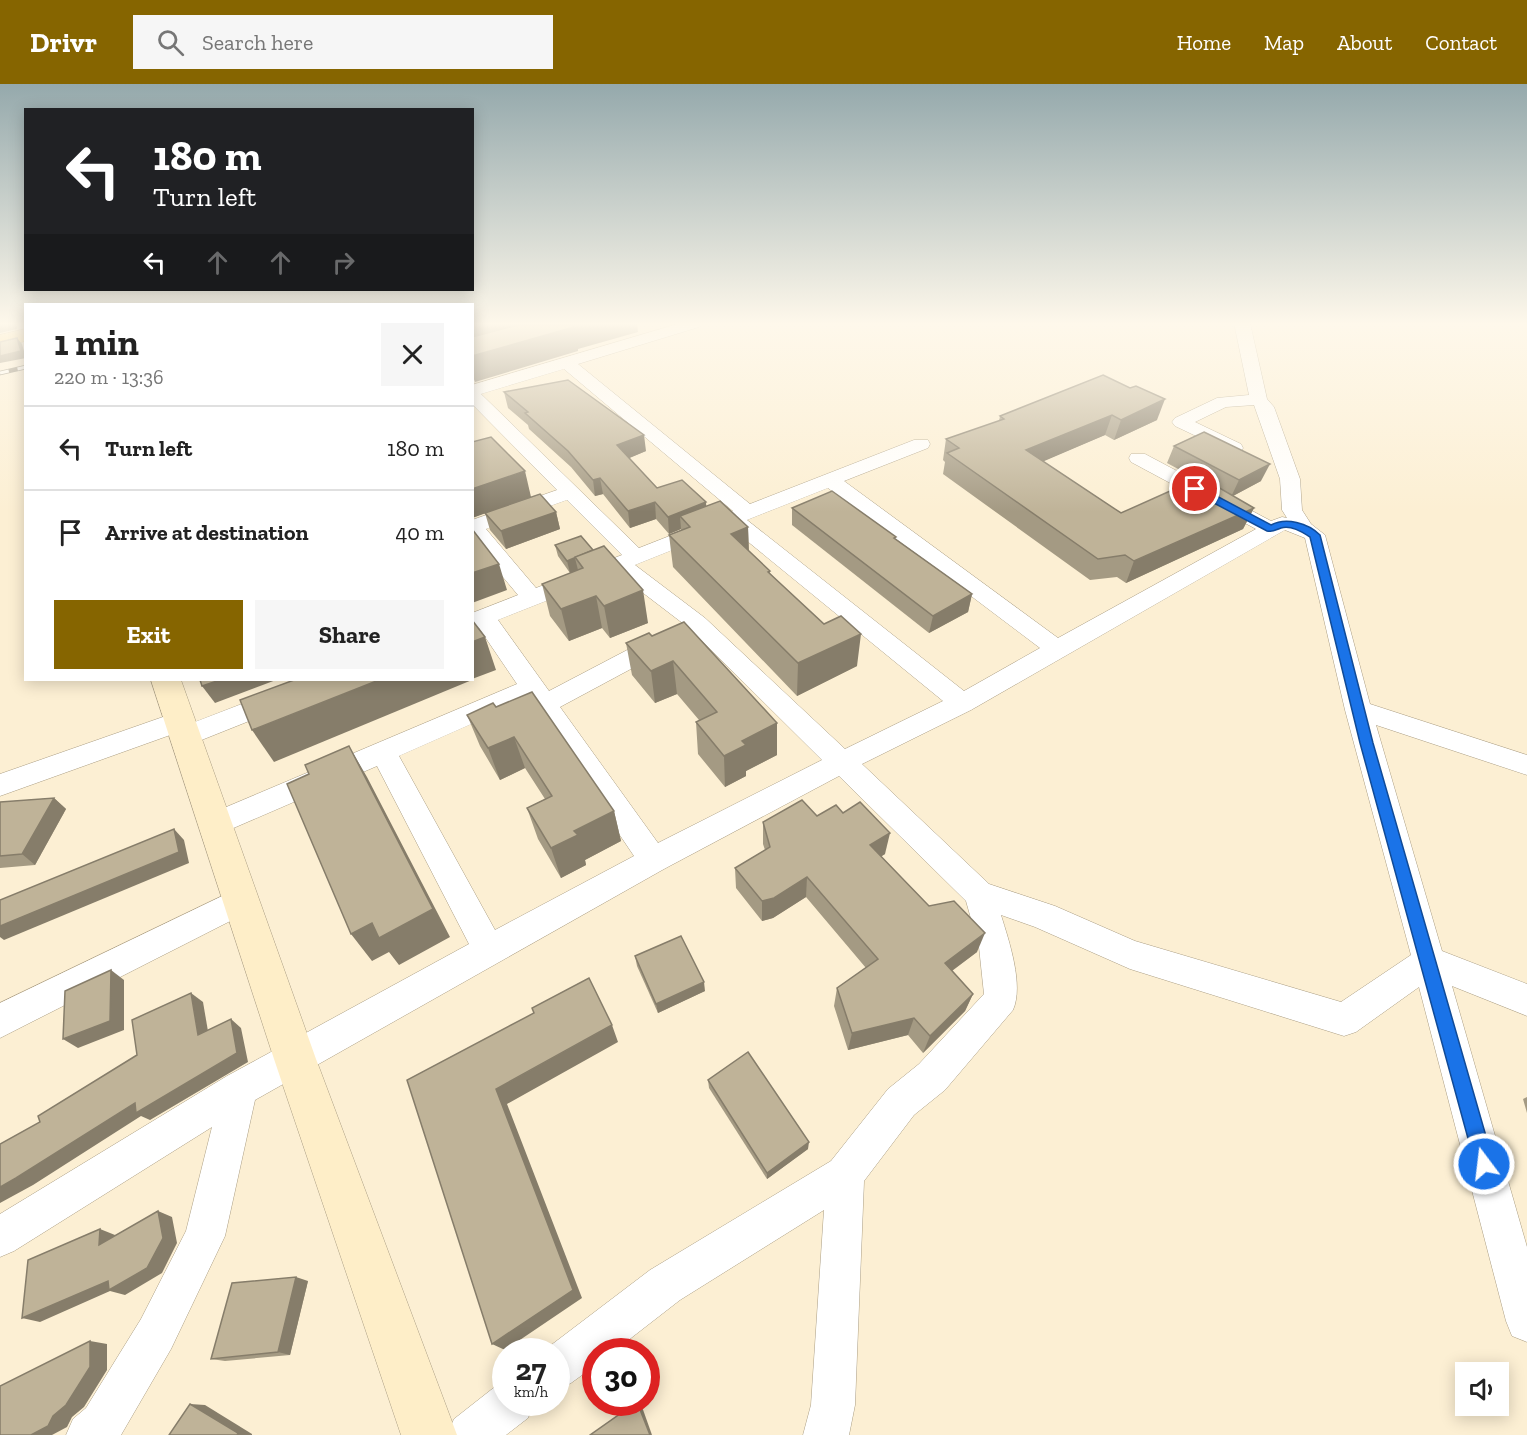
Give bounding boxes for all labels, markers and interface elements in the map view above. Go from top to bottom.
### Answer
search box [133,15,553,69]
text: Drivr [30,26,97,59]
icon: search [154,26,187,59]
text: Search here [202,29,313,56]
text: Home [1177,30,1231,55]
text: Map [1264,30,1304,55]
text: About [1337,30,1392,55]
text: Contact [1425,30,1497,55]
text: 180 m [153,130,261,181]
icon: left [54,132,132,210]
text: Turn left [153,181,256,213]
icon: left [138,246,171,279]
icon: ahead [201,246,234,279]
icon: ahead [264,246,297,279]
icon: right [327,246,360,279]
text: 1 min [54,321,139,364]
button: close [381,323,444,386]
text: 220 m · 13:36 [54,365,164,389]
icon: left [54,432,87,465]
text: Turn left [105,435,192,462]
text: 180 m [387,435,444,462]
pin [1169,463,1220,514]
icon: arrive [1178,472,1211,505]
icon: arrive [54,516,87,549]
text: Arrive at destination [105,519,308,546]
text: 40 m [395,519,444,546]
button: Exit [54,600,243,669]
button: Share [255,600,444,669]
position arrow [1452,1132,1516,1196]
speed limit sign: 30 [582,1338,660,1416]
text: 27 [516,1352,546,1388]
map controls [1455,1362,1509,1416]
button: sound [1455,1362,1509,1416]
text: km/h [514,1383,548,1401]

